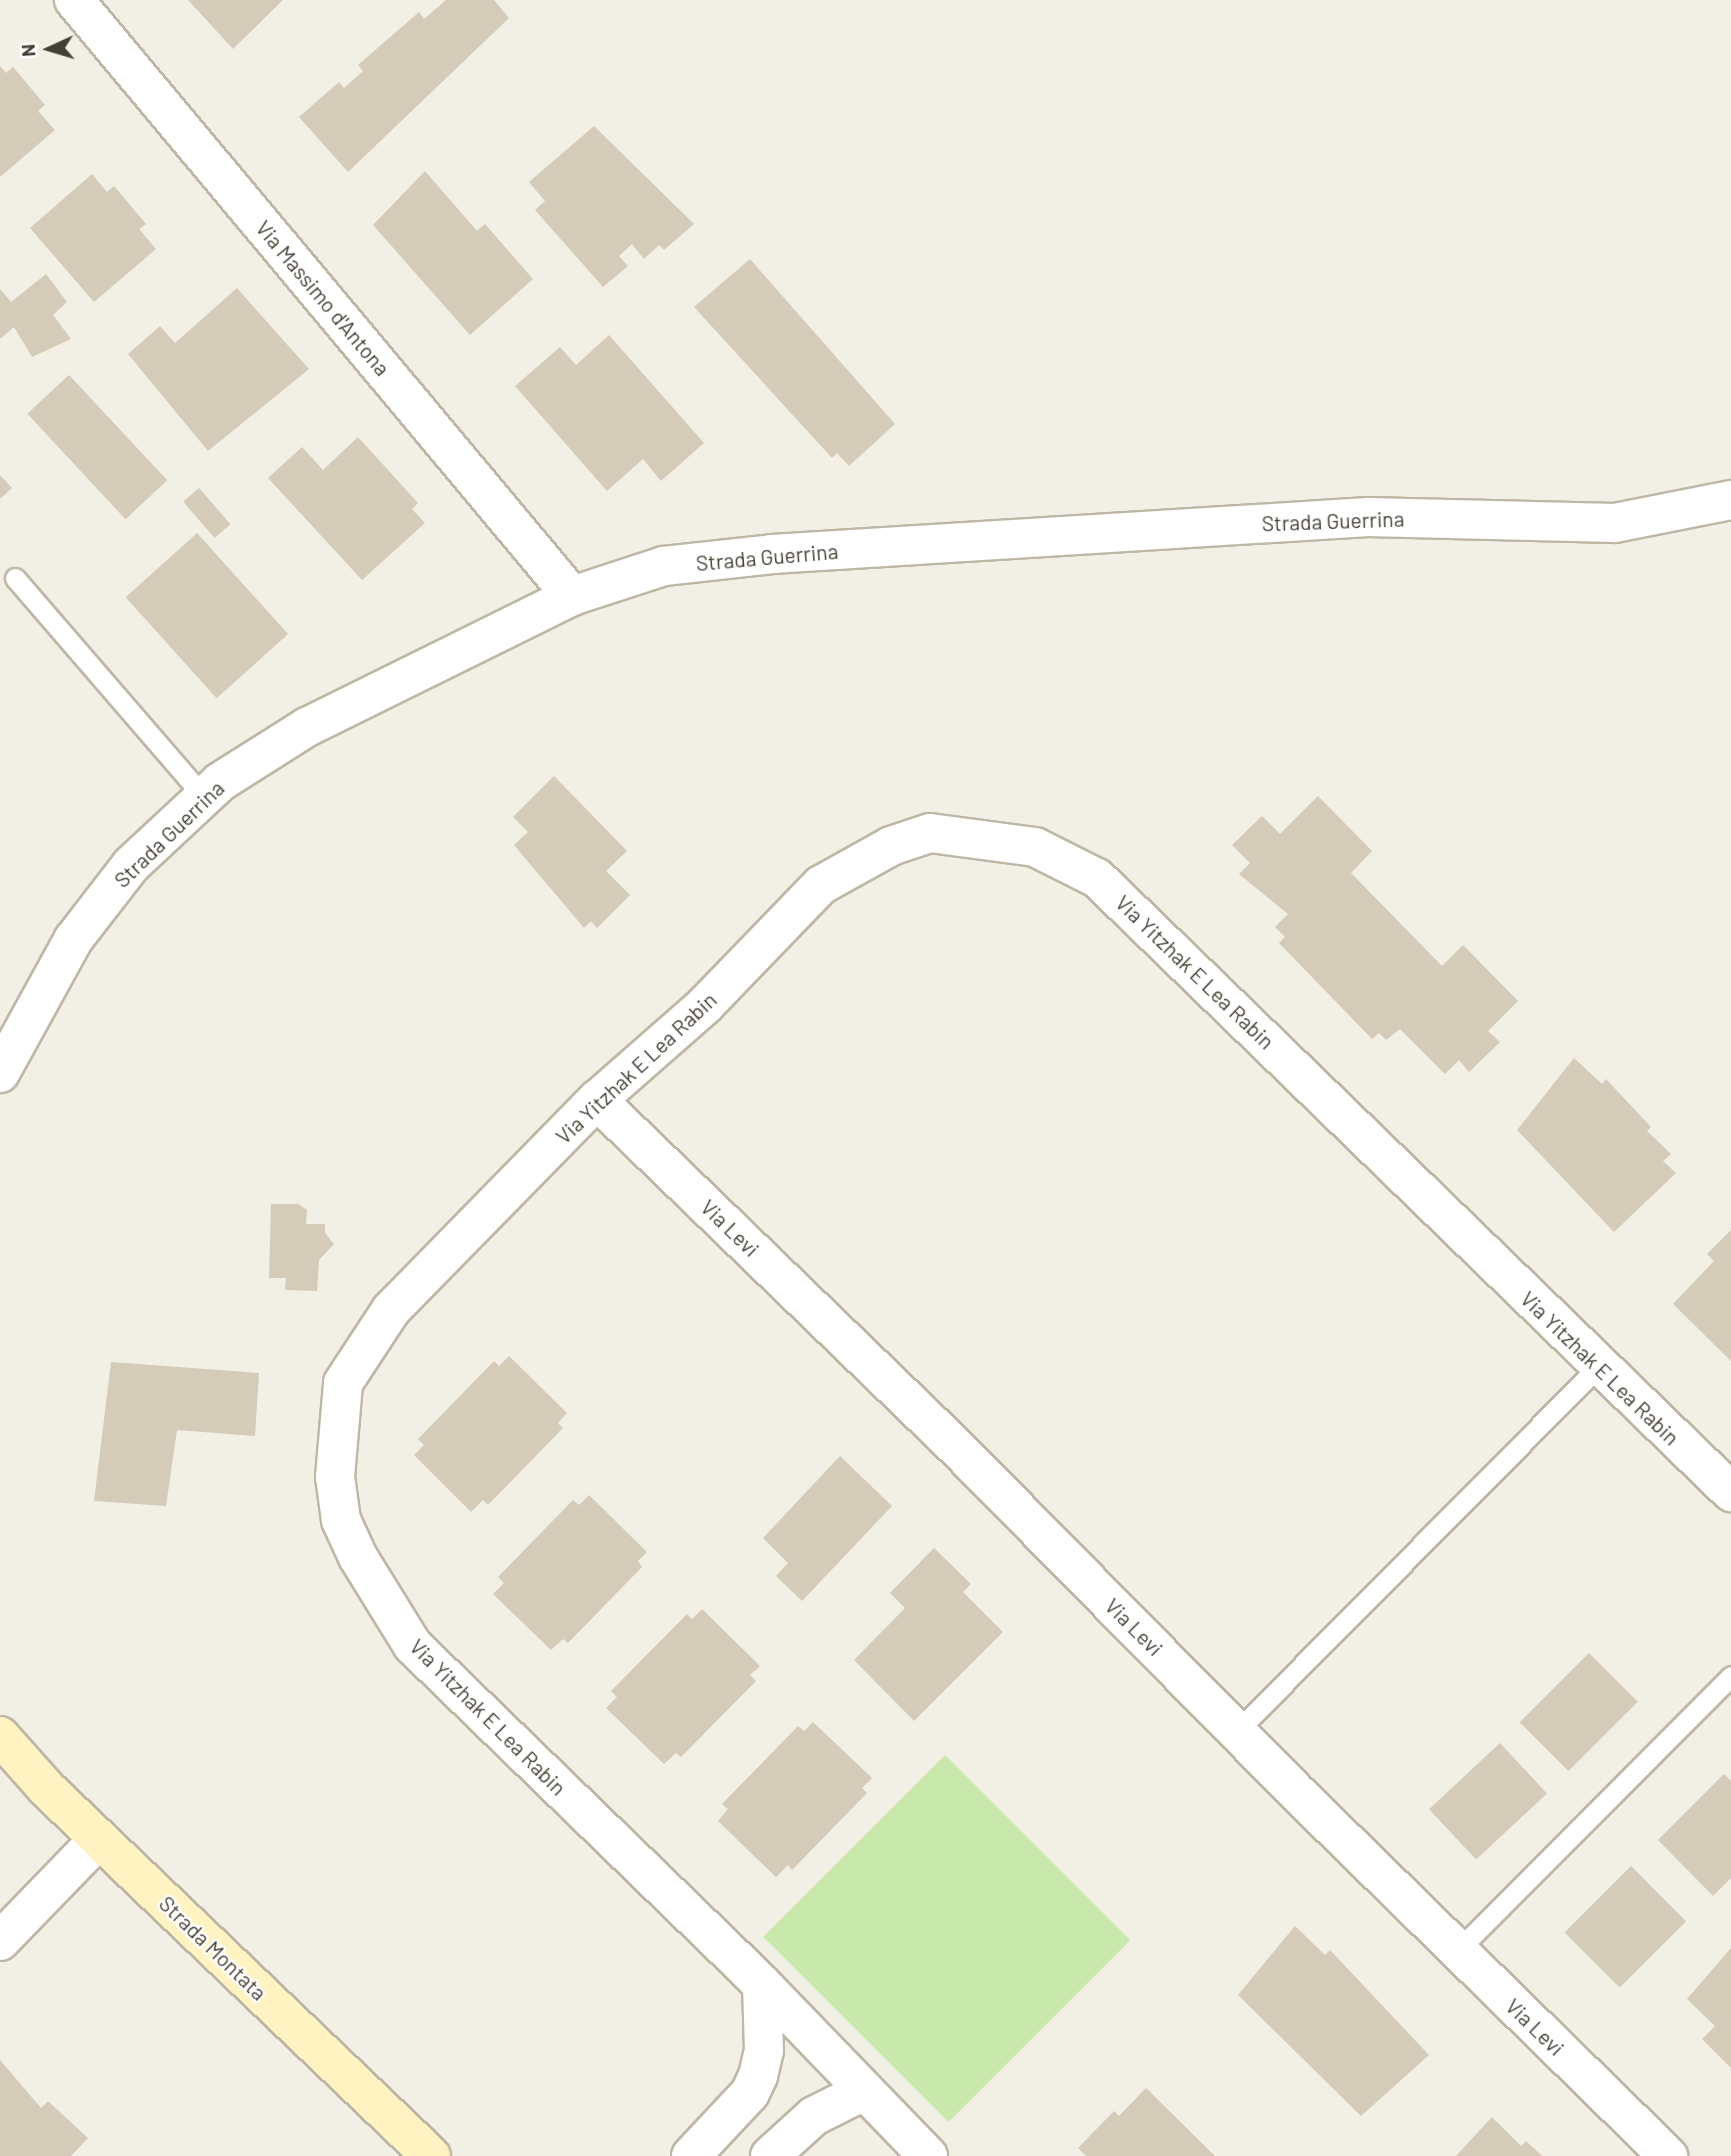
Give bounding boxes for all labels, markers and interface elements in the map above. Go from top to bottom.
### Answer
north arrow [14,14,84,84]
text: N [16,43,39,58]
street label: Via Massimo d'Antona [251,215,395,381]
street label: Strada Guerrina [1261,506,1405,536]
street label: Strada Guerrina [695,538,839,576]
street label: Strada Guerrina [109,775,229,893]
street label: Via Yitzhak E Lea Rabin [1111,890,1279,1054]
street label: Via Yitzhak E Lea Rabin [551,987,721,1149]
street label: Via Levi [696,1194,764,1262]
street label: Via Yitzhak E Lea Rabin [1516,1286,1684,1450]
street label: Via Levi [1100,1593,1168,1661]
street label: Via Yitzhak E Lea Rabin [405,1634,571,1800]
street label: Strada Montata [154,1891,272,2005]
street label: Via Levi [1501,1993,1569,2061]

